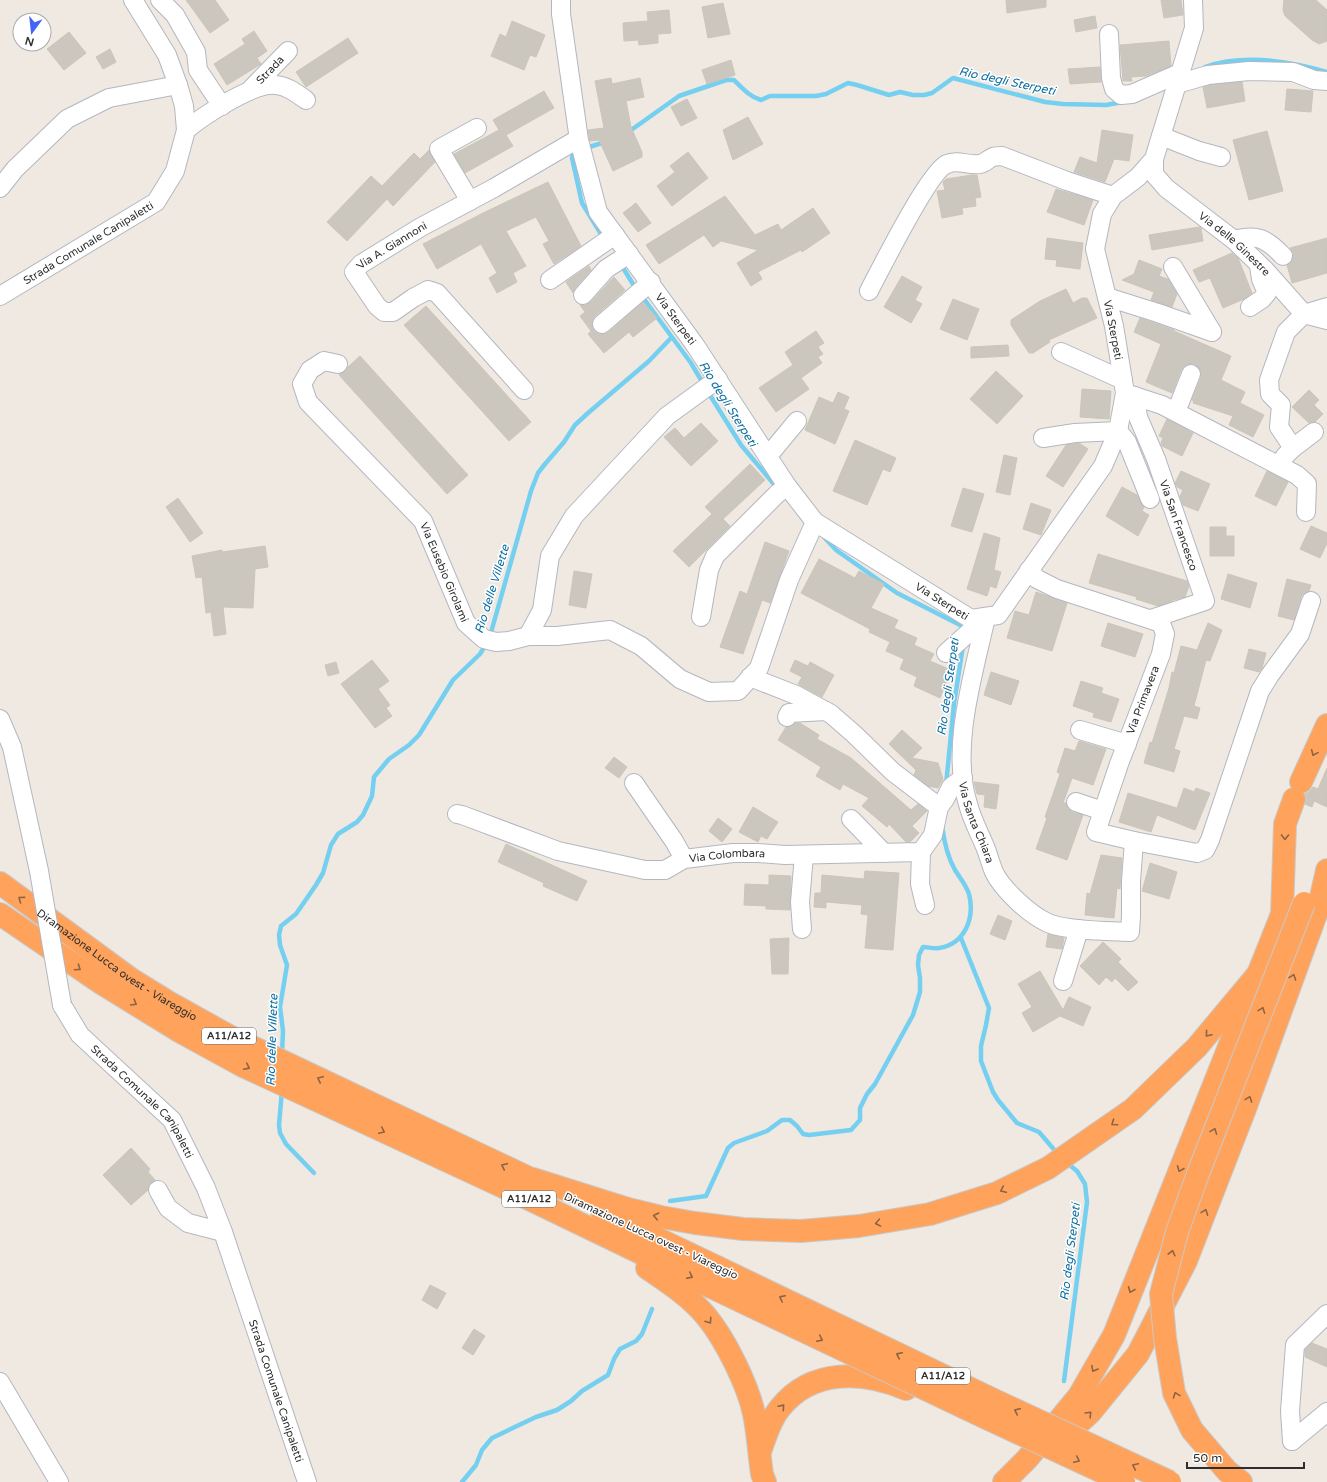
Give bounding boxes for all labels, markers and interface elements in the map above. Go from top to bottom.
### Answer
north arrow [12,12,52,52]
text: N [24,34,35,49]
street label: Strada [253,53,286,86]
water label: Rio degli Sterpeti [958,64,1058,98]
street label: Strada Comunale Canipaletti [21,199,156,287]
street label: Via delle Ginestre [1196,209,1273,278]
street label: Via A. Giannoni [353,219,429,271]
street label: Via Sterpeti [653,291,699,347]
street label: Via Sterpeti [1101,299,1125,361]
water label: Rio degli Sterpeti [696,359,761,451]
street label: Via San Francesco [1157,478,1201,573]
street label: Via Eusebio Girolami [418,520,471,624]
water label: Rio delle Villette [472,542,513,635]
street label: Via Sterpeti [913,580,971,623]
water label: Rio degli Sterpeti [934,636,962,736]
street label: Via Primavera [1124,664,1162,736]
one-way arrow [1311,749,1319,757]
street label: Via Santa Chiara [957,781,997,865]
one-way arrow [1281,834,1289,840]
street label: Via Colombara [688,847,766,865]
one-way arrow [18,897,25,904]
street label: Diramazione Lucca ovest - Viareggio [35,906,200,1023]
one-way arrow [74,963,81,971]
one-way arrow [1288,974,1297,981]
water label: Rio delle Villette [263,993,281,1086]
one-way arrow [130,999,137,1006]
one-way arrow [1257,1006,1265,1013]
road number: A11/A12 [202,1028,256,1044]
one-way arrow [1205,1029,1212,1036]
street label: Strada Comunale Canipaletti [88,1042,196,1160]
one-way arrow [243,1062,250,1070]
one-way arrow [316,1076,324,1084]
one-way arrow [1244,1096,1252,1103]
one-way arrow [1111,1118,1118,1125]
one-way arrow [378,1126,386,1134]
one-way arrow [1210,1127,1218,1134]
one-way arrow [501,1163,509,1171]
one-way arrow [1176,1166,1184,1173]
one-way arrow [1000,1185,1007,1193]
street label: Diramazione Lucca ovest - Viareggio [562,1190,740,1282]
road number: A11/A12 [502,1191,556,1207]
water label: Rio degli Sterpeti [1057,1201,1083,1301]
one-way arrow [1200,1209,1208,1216]
one-way arrow [653,1213,660,1221]
one-way arrow [874,1218,881,1227]
one-way arrow [1167,1250,1175,1256]
one-way arrow [685,1271,693,1279]
one-way arrow [1128,1286,1136,1293]
one-way arrow [779,1295,787,1303]
one-way arrow [704,1317,712,1324]
street label: Strada Comunale Canipaletti [246,1318,306,1464]
one-way arrow [816,1334,823,1342]
one-way arrow [896,1352,904,1360]
one-way arrow [1092,1365,1099,1372]
road number: A11/A12 [916,1368,970,1384]
one-way arrow [1172,1391,1180,1398]
one-way arrow [777,1404,784,1412]
one-way arrow [1013,1408,1021,1416]
one-way arrow [1084,1411,1092,1419]
scale bar [1187,1444,1304,1470]
text: 50 m [1193,1451,1222,1465]
one-way arrow [1072,1455,1080,1463]
one-way arrow [1131,1463,1139,1471]

